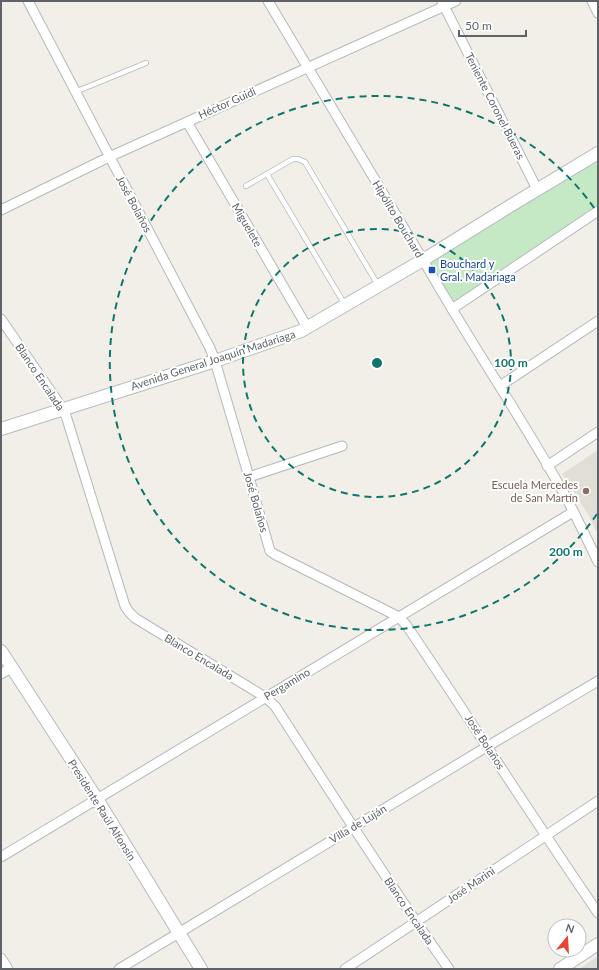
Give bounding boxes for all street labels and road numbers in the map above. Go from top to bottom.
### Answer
street label: Teniente Coronel Bueras [463,50,528,162]
street label: Héctor Guidi [196,84,258,121]
street label: José Bolaños [114,173,155,235]
street label: Hipólito Bouchard [370,178,427,260]
street label: Miguelete [230,200,265,249]
street label: Avenida General Joaquín Madariaga [129,327,297,392]
street label: Blanco Encalada [13,341,68,413]
street label: José Bolaños [242,470,271,534]
street label: Blanco Encalada [162,631,236,682]
street label: Pergamino [261,665,312,702]
street label: José Bolaños [463,712,508,772]
street label: Presidente Raúl Alfonsín [66,757,139,863]
street label: Villa de Luján [327,802,389,846]
street label: José Marini [444,864,497,905]
street label: Blanco Encalada [382,875,437,947]

